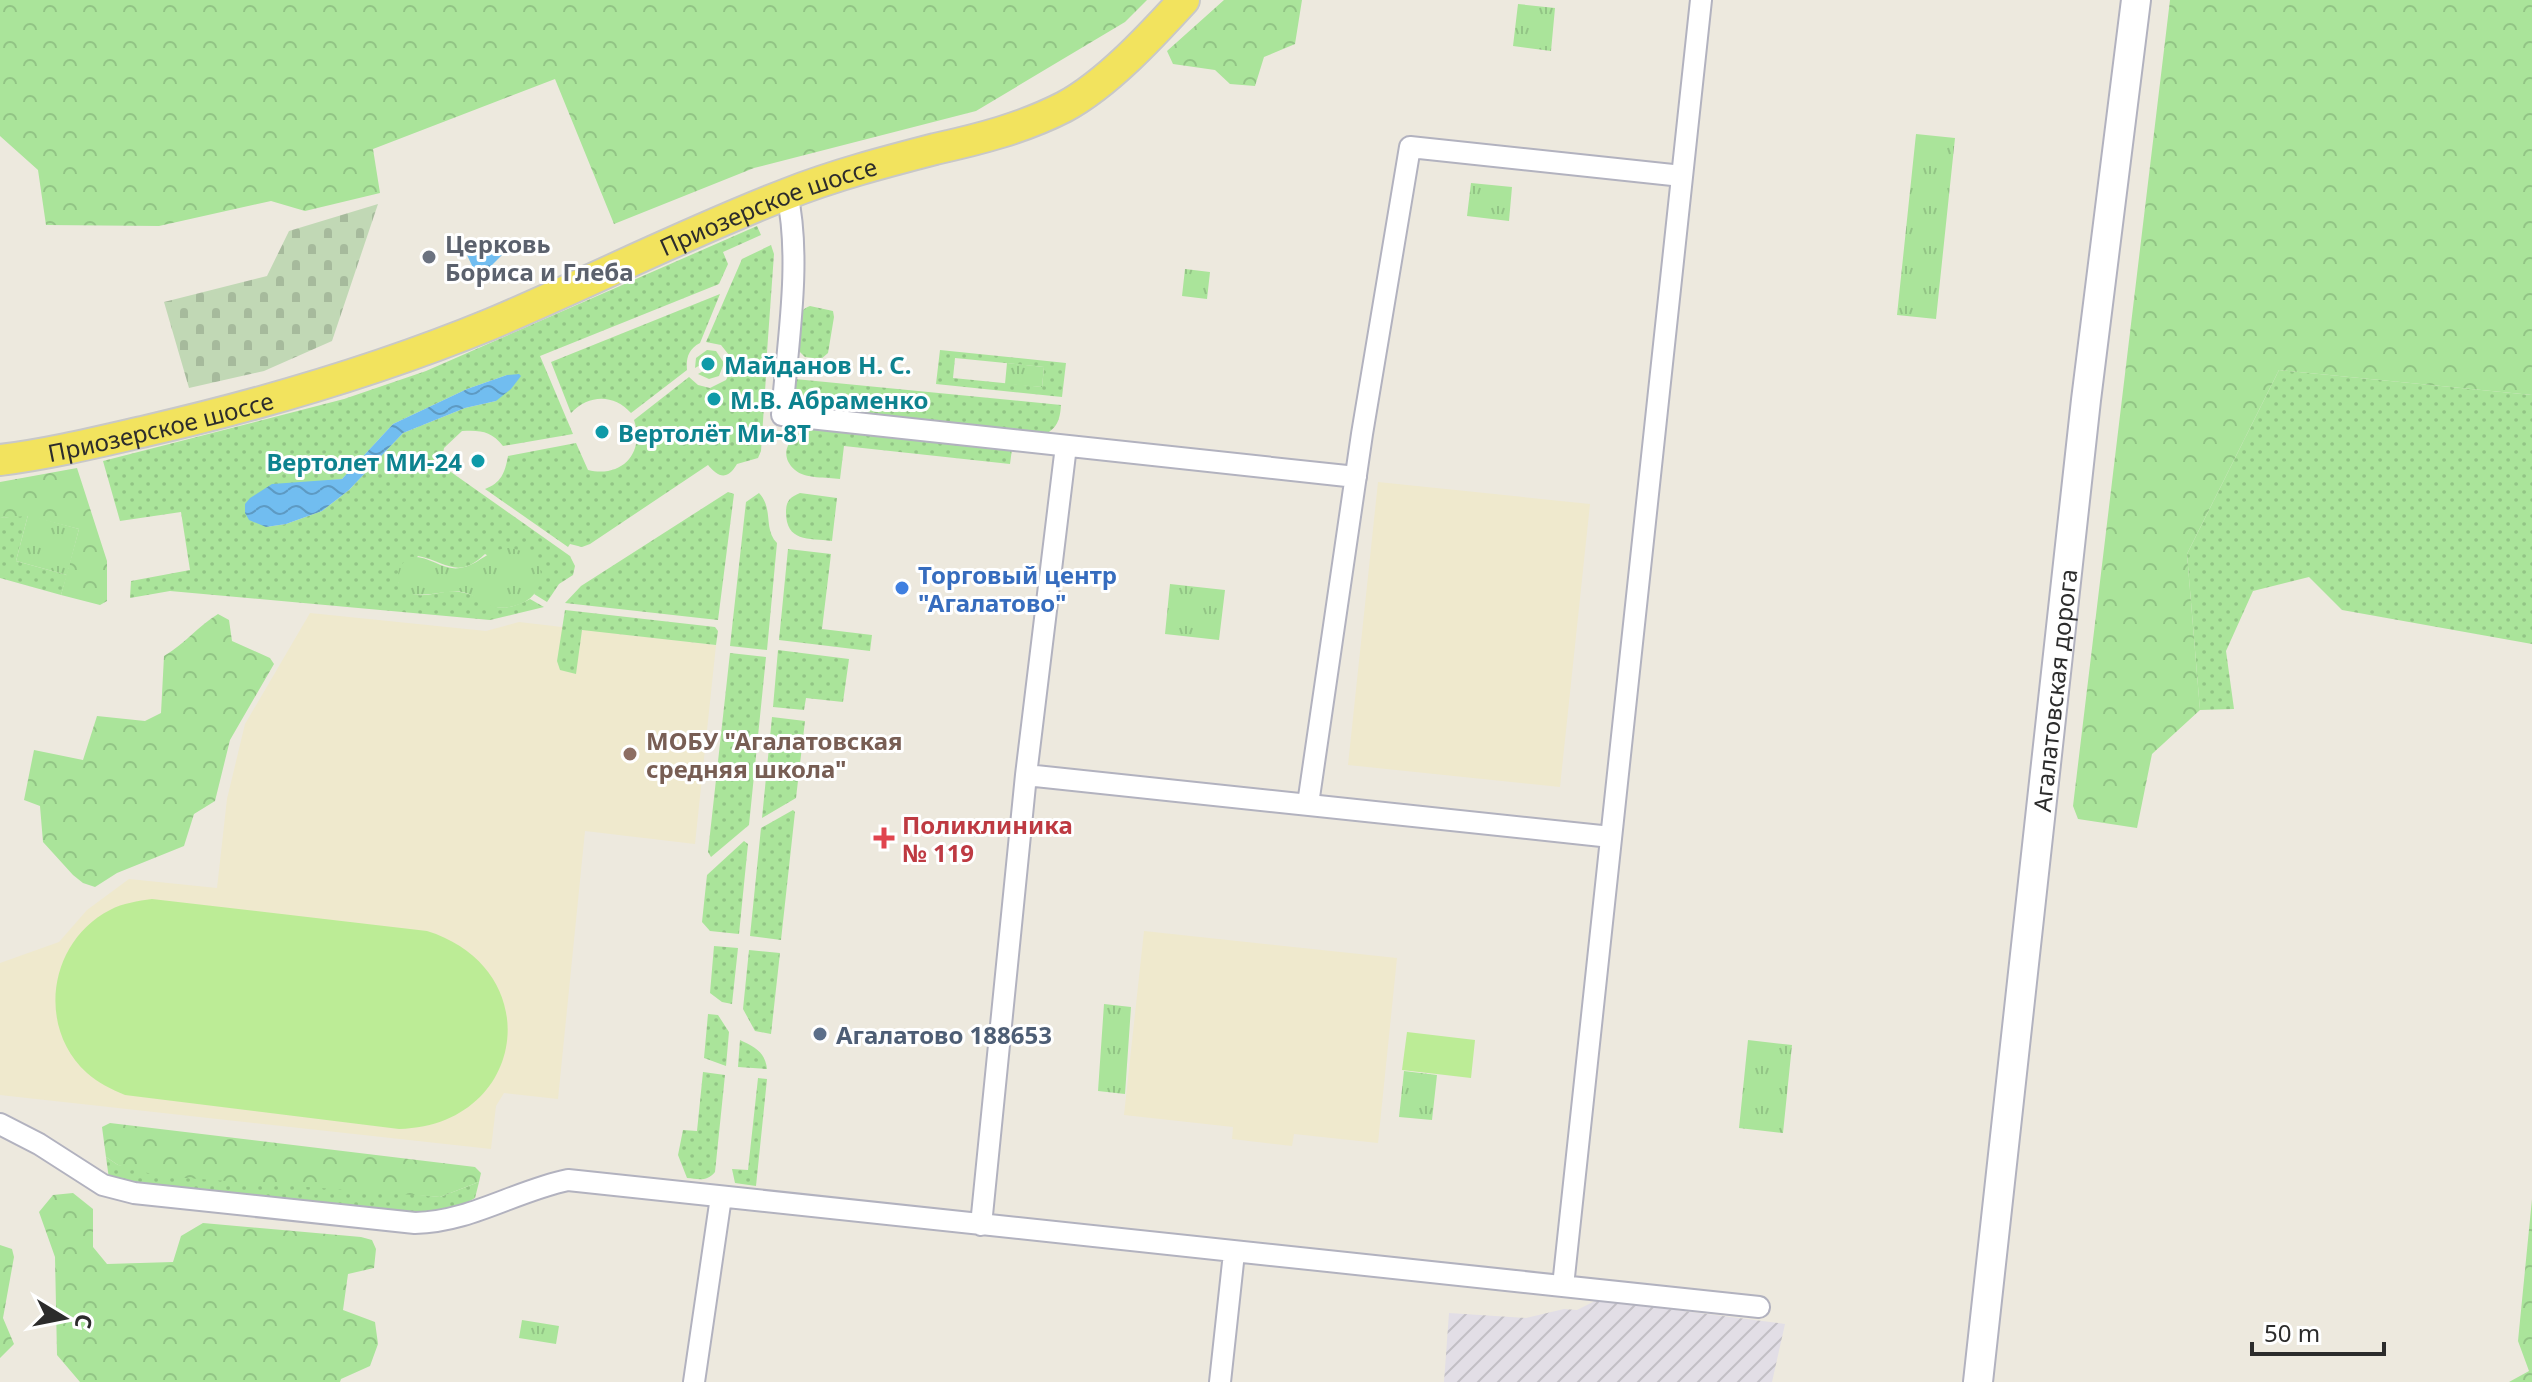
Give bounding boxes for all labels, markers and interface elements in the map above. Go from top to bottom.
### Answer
street label: Приозерское шоссе [654,149,880,263]
place label: Церковь Бориса и Глеба [445,227,633,288]
marker: Церковь Бориса и Глеба [420,248,438,266]
place label: Майданов Н. С. [724,348,912,381]
marker: Майданов Н. С. [699,355,717,373]
street label: Приозерское шоссе [45,383,277,469]
place label: М.В. Абраменко [730,383,928,416]
marker: М.В. Абраменко [705,390,723,408]
place label: Вертолёт Ми-8Т [618,416,811,449]
marker: Вертолёт Ми-8Т [593,423,611,441]
place label: Вертолет МИ-24 [266,445,462,478]
marker: Вертолет МИ-24 [469,452,487,470]
place label: Торговый центр "Агалатово" [918,558,1117,619]
street label: Агалатовская дорога [2024,567,2084,813]
marker: Торговый центр "Агалатово" [893,579,911,597]
place label: МОБУ "Агалатовская средняя школа" [646,724,903,785]
marker: МОБУ "Агалатовская средняя школа" [621,745,639,763]
place label: Поликлиника № 119 [902,808,1073,869]
marker: Поликлиника № 119 [873,827,895,849]
place label: Агалатово 188653 [836,1018,1052,1051]
marker: Агалатово 188653 [811,1025,829,1043]
north arrow [24,1278,104,1358]
scale bar [2252,1306,2384,1356]
text: С [69,1312,101,1331]
text: 50 m [2264,1316,2320,1349]

